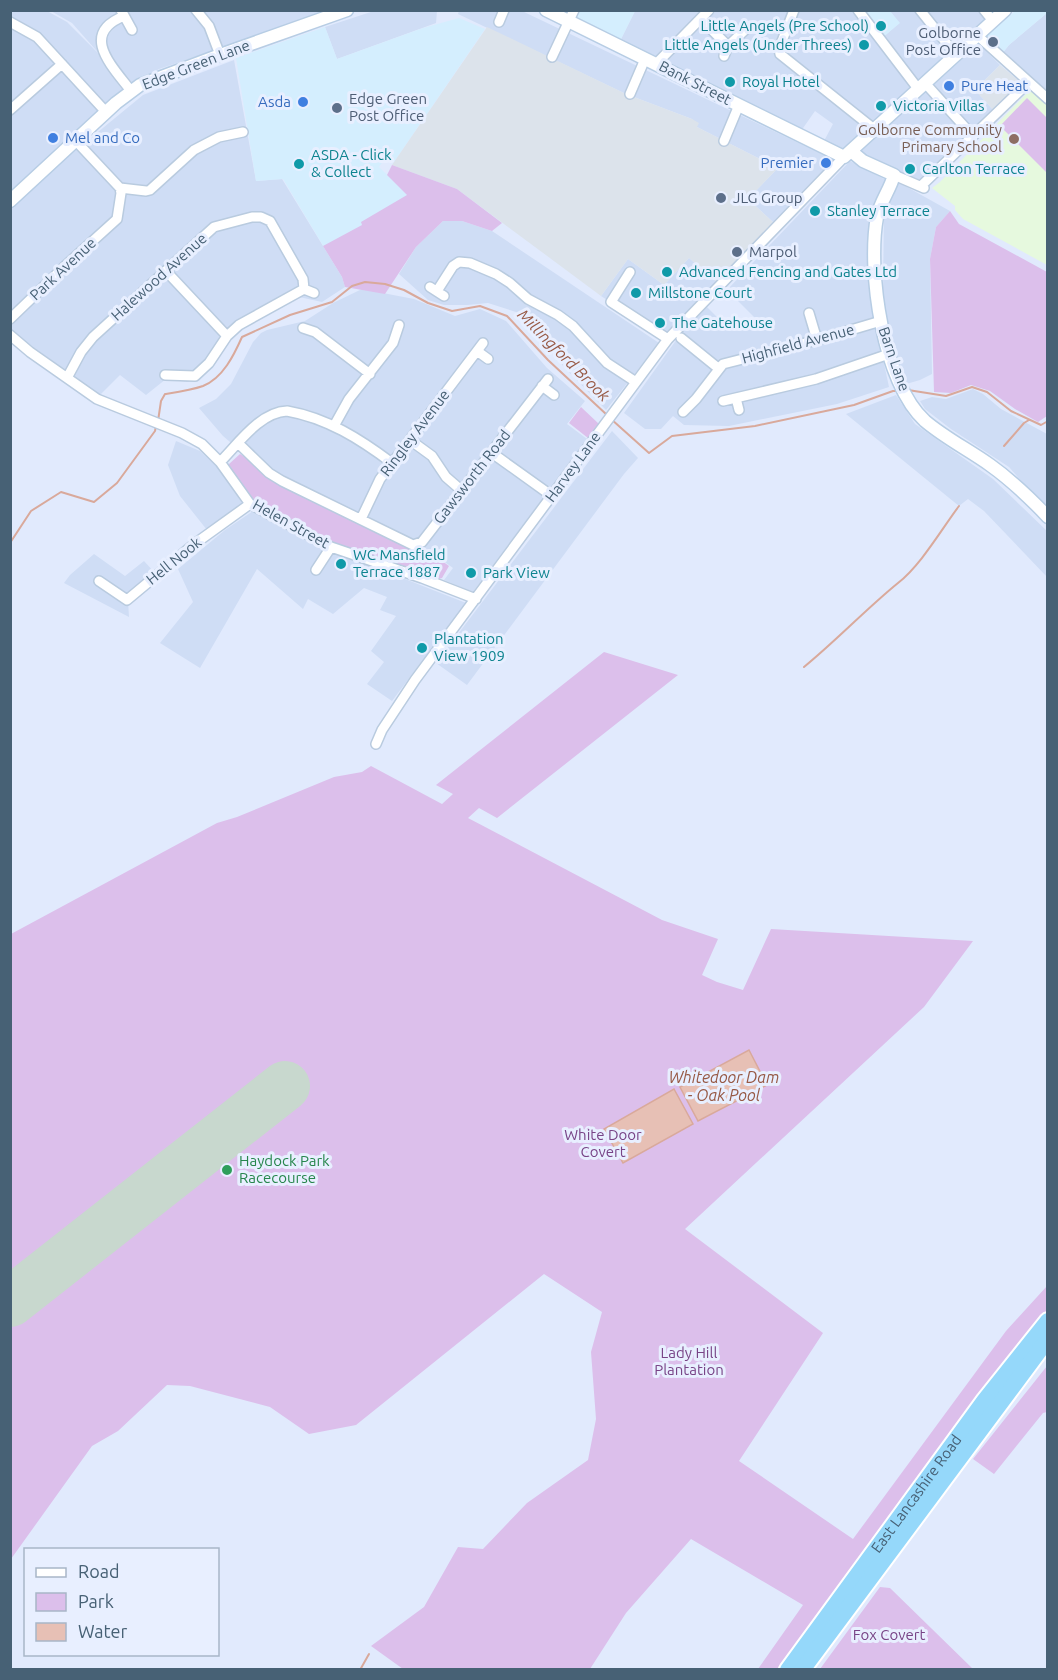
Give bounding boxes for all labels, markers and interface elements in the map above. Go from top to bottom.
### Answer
place label: Little Angels (Pre School) [701,17,869,34]
marker: Little Angels (Pre School) [874,19,888,33]
place label: Golborne Post Office [906,24,981,58]
marker: Golborne Post Office [986,35,1000,49]
street label: Edge Green Lane [140,36,252,93]
place label: Little Angels (Under Threes) [664,36,852,53]
marker: Little Angels (Under Threes) [857,38,871,52]
street label: Bank Street [656,57,734,108]
place label: Royal Hotel [742,73,820,90]
marker: Royal Hotel [723,75,737,89]
place label: Pure Heat [961,77,1028,94]
marker: Pure Heat [942,79,956,93]
place label: Edge Green Post Office [349,90,427,124]
place label: Asda [258,93,291,110]
marker: Asda [296,95,310,109]
place label: Victoria Villas [893,97,985,114]
marker: Victoria Villas [874,99,888,113]
marker: Edge Green Post Office [330,101,344,115]
place label: Golborne Community Primary School [858,121,1002,155]
place label: Mel and Co [65,129,140,146]
marker: Mel and Co [46,131,60,145]
marker: Golborne Community Primary School [1007,132,1021,146]
place label: ASDA - Click & Collect [311,146,392,180]
place label: Premier [761,154,814,171]
marker: Premier [819,156,833,170]
marker: ASDA - Click & Collect [292,157,306,171]
place label: Carlton Terrace [922,160,1025,177]
marker: Carlton Terrace [903,162,917,176]
place label: JLG Group [733,189,803,206]
marker: JLG Group [714,191,728,205]
place label: Stanley Terrace [827,202,930,219]
marker: Stanley Terrace [808,204,822,218]
street label: Halewood Avenue [108,229,210,324]
street label: Park Avenue [26,234,99,303]
place label: Marpol [749,243,797,260]
marker: Marpol [730,245,744,259]
place label: Advanced Fencing and Gates Ltd [679,263,897,280]
marker: Advanced Fencing and Gates Ltd [660,265,674,279]
place label: Millstone Court [648,284,752,301]
marker: Millstone Court [629,286,643,300]
water label: Millingford Brook [514,305,614,405]
place label: The Gatehouse [672,314,773,331]
marker: The Gatehouse [653,316,667,330]
street label: Highfield Avenue [740,320,856,367]
street label: Barn Lane [876,324,913,393]
street label: Ringley Avenue [377,386,453,479]
street label: Gawsworth Road [430,426,514,527]
street label: Harvey Lane [541,428,604,505]
street label: Helen Street [250,496,333,552]
street label: Hell Nook [143,533,205,588]
place label: WC Mansfield Terrace 1887 [353,546,446,580]
marker: WC Mansfield Terrace 1887 [334,557,348,571]
place label: Park View [483,564,550,581]
marker: Park View [464,566,478,580]
place label: Plantation View 1909 [434,630,505,664]
marker: Plantation View 1909 [415,641,429,655]
water label: Whitedoor Dam - Oak Pool [669,1068,779,1104]
park label: White Door Covert [564,1126,642,1160]
place label: Haydock Park Racecourse [239,1152,330,1186]
marker: Haydock Park Racecourse [220,1163,234,1177]
park label: Lady Hill Plantation [654,1344,724,1378]
street label: East Lancashire Road [868,1431,965,1556]
legend [24,1548,219,1656]
text: Road [78,1561,120,1581]
text: Park [78,1591,114,1611]
text: Water [78,1621,128,1641]
park label: Fox Covert [853,1626,925,1643]

